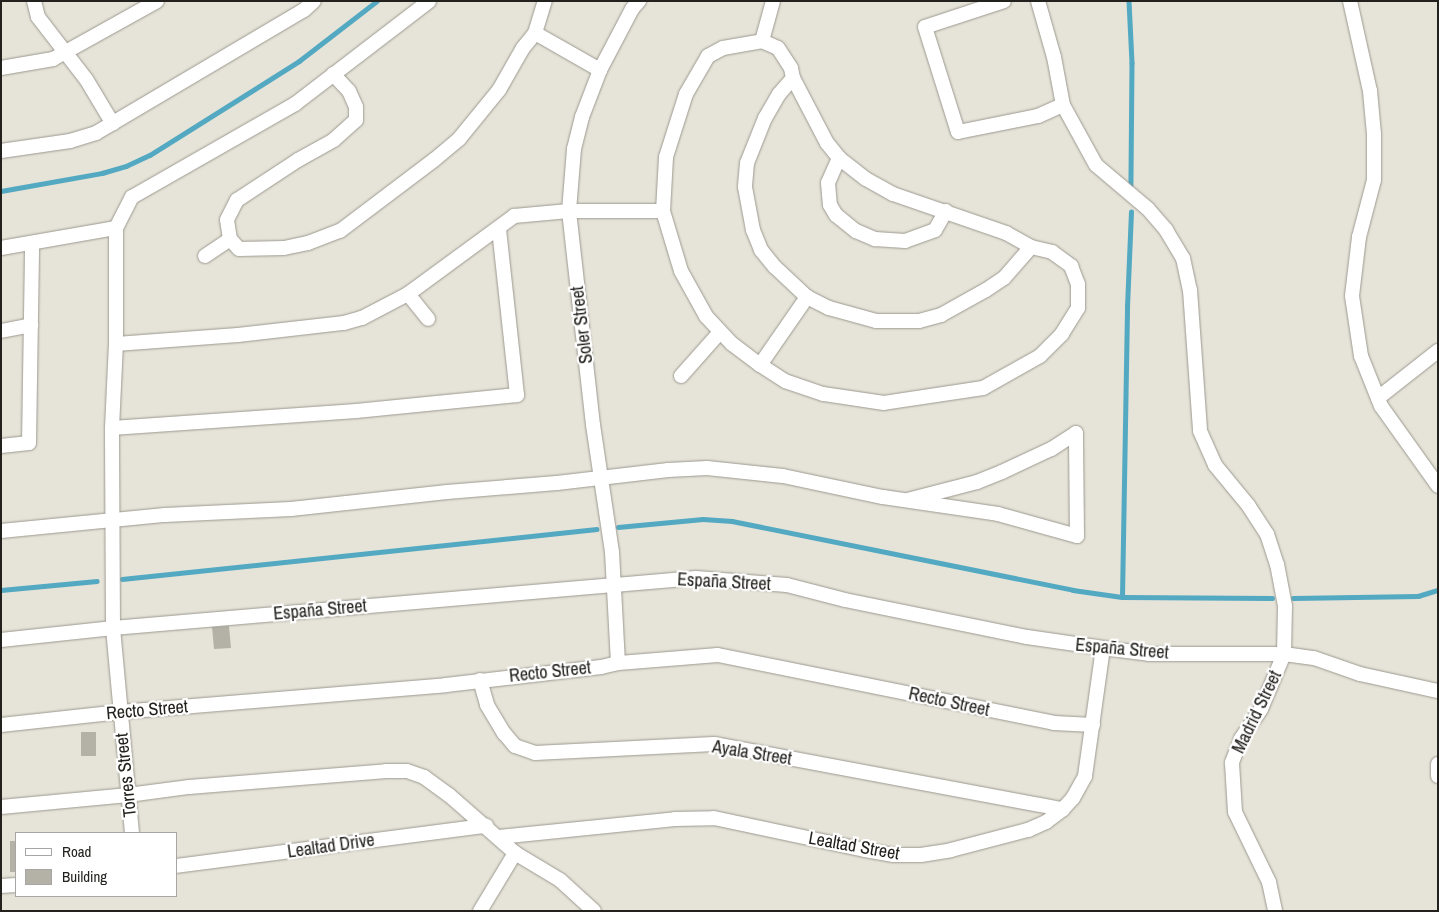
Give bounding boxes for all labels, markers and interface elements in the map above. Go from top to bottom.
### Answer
street label: Soler Street [567,285,597,365]
street label: España Street [677,569,771,595]
street label: España Street [272,595,368,625]
street label: España Street [1074,634,1170,664]
street label: Recto Street [508,657,592,687]
street label: Madrid Street [1228,667,1286,757]
street label: Recto Street [907,683,991,721]
street label: Recto Street [105,696,189,724]
street label: Torres Street [111,732,141,818]
street label: Ayala Street [711,736,793,770]
street label: Lealtad Street [807,827,901,865]
street label: Lealtad Drive [286,829,376,863]
legend [15,832,178,897]
text: Road [62,841,91,862]
text: Building [62,866,107,887]

